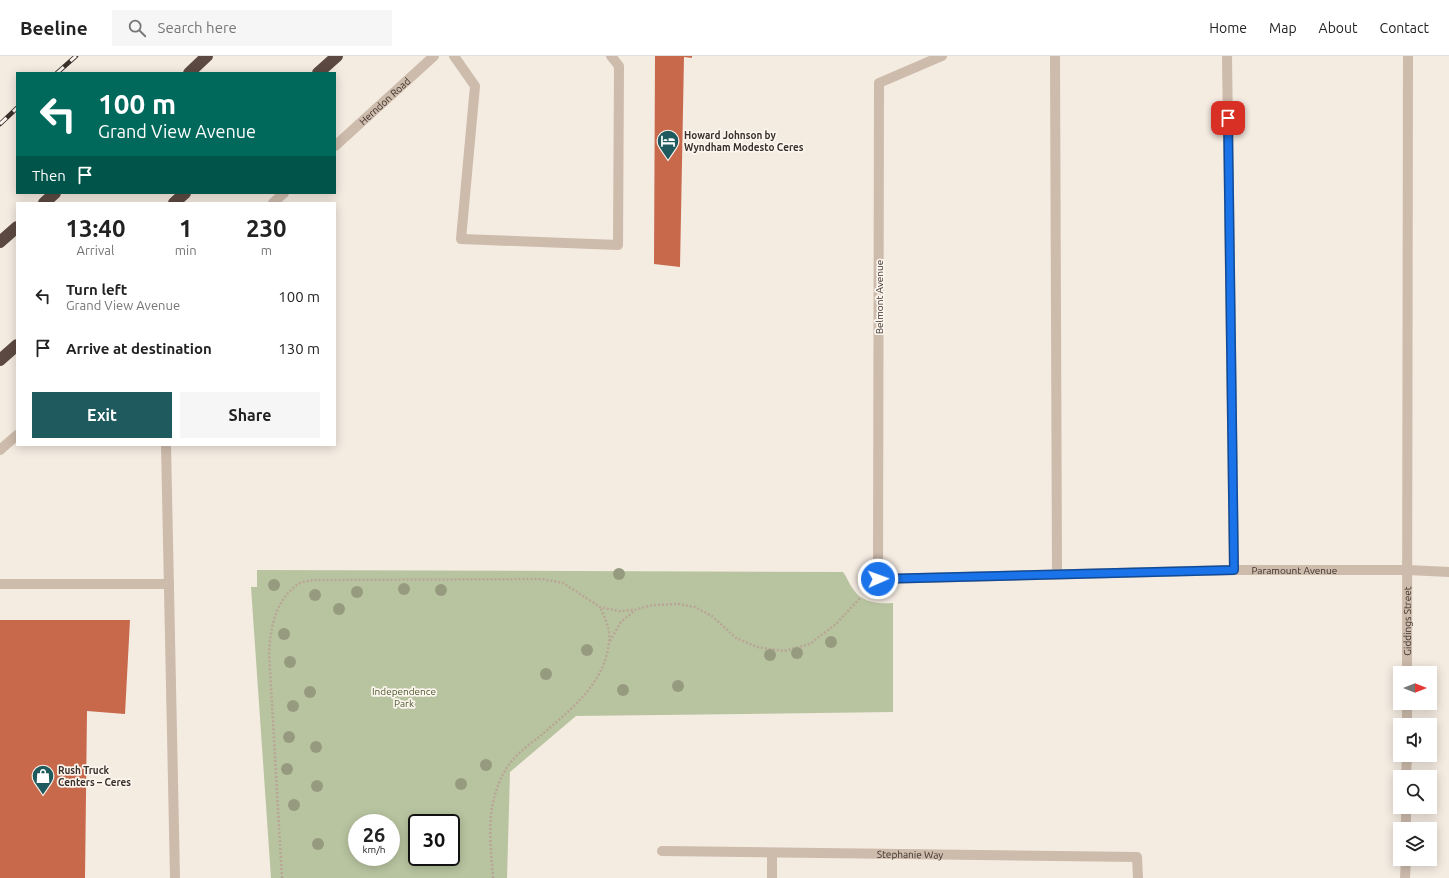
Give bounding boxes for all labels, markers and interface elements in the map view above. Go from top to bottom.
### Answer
search box [112,10,392,46]
text: Beeline [20,17,88,39]
icon: search [126,17,148,39]
text: Search here [158,19,237,36]
text: Home [1209,20,1247,36]
text: Map [1269,20,1297,36]
text: About [1319,20,1358,36]
text: Contact [1380,20,1429,36]
street label: Herndon Road [357,75,413,127]
icon: left [32,88,84,140]
text: 100 m [98,88,176,119]
pin [1211,101,1245,135]
icon: arrive [1217,107,1239,129]
text: Grand View Avenue [98,121,256,141]
hotel icon: Howard Johnson by Wyndham Modesto Ceres [655,128,681,161]
place label: Howard Johnson by Wyndham Modesto Ceres [684,130,804,153]
icon: arrive [74,164,96,186]
text: Then [32,167,66,184]
text: 13:40 [65,215,125,242]
text: 1 [179,215,192,242]
text: 230 [246,215,287,242]
text: Arrival [76,243,114,257]
text: min [175,243,197,257]
text: m [261,243,272,257]
street label: Belmont Avenue [874,260,885,334]
text: Turn left [66,281,127,298]
icon: left [32,285,54,307]
text: 100 m [278,288,320,305]
text: Grand View Avenue [66,298,180,312]
icon: arrive [32,337,54,359]
text: Arrive at destination [66,340,212,357]
text: 130 m [278,340,320,357]
button: Exit [32,392,172,438]
button: Share [180,392,320,438]
position arrow [857,558,899,600]
street label: Paramount Avenue [1251,565,1337,576]
street label: Giddings Street [1402,586,1413,656]
north arrow [1393,666,1437,710]
map controls [1393,666,1437,866]
park label: Independence Park [372,686,436,709]
button: sound [1393,718,1437,762]
shop icon: Rush Truck Centers – Ceres [30,763,56,796]
place label: Rush Truck Centers – Ceres [58,765,131,788]
button: search [1393,770,1437,814]
speed limit sign: 30 [408,814,460,866]
button: layers [1393,822,1437,866]
text: 26 [363,823,385,846]
text: km/h [362,844,386,855]
street label: Stephanie Way [877,849,943,861]

